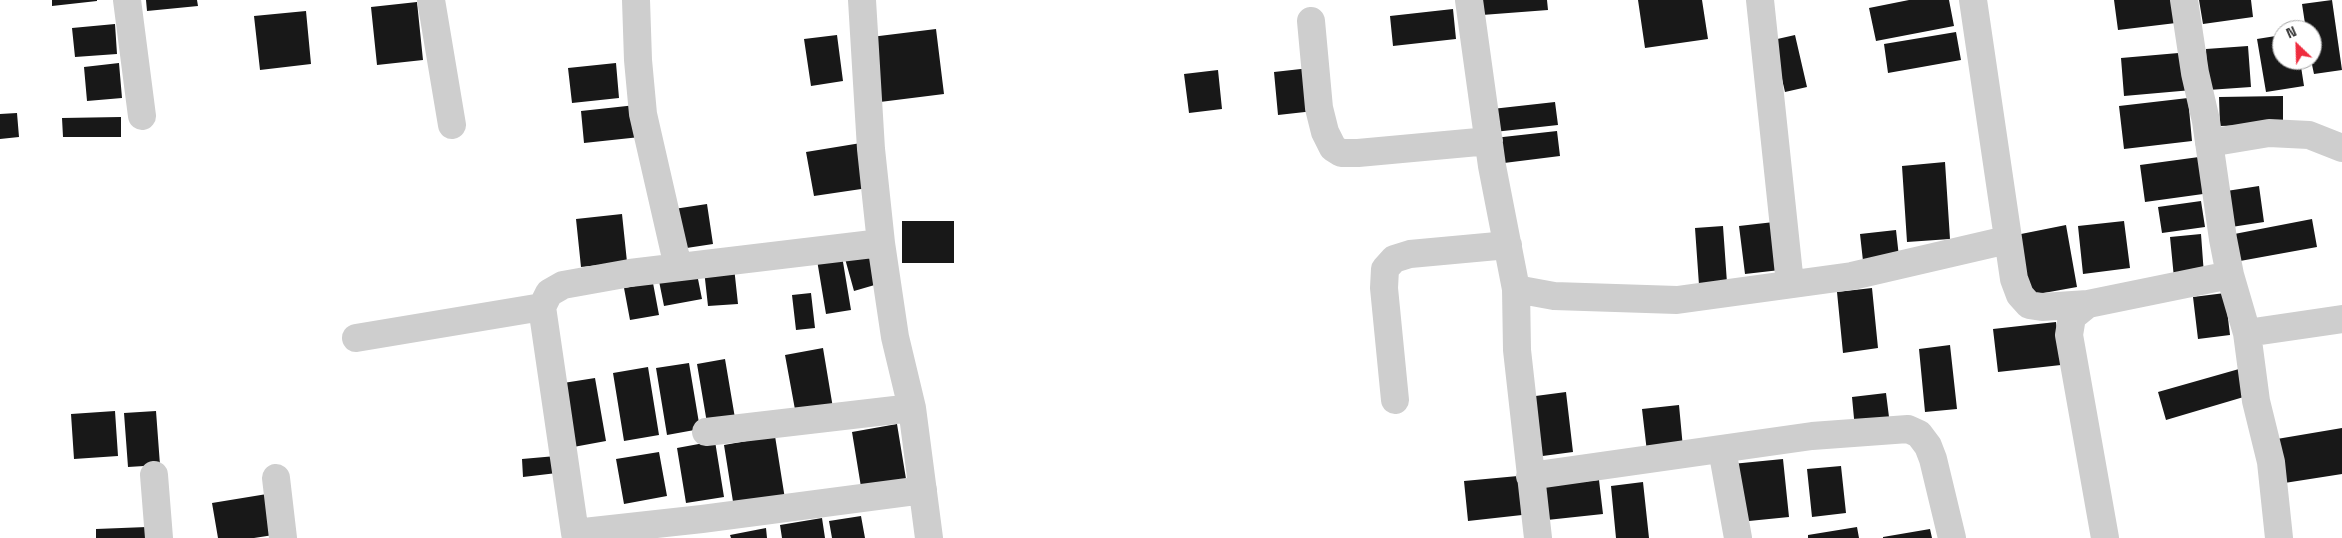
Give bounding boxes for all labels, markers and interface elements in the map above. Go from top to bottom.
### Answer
north arrow [2272,20,2322,70]
text: N [2283,22,2299,42]

